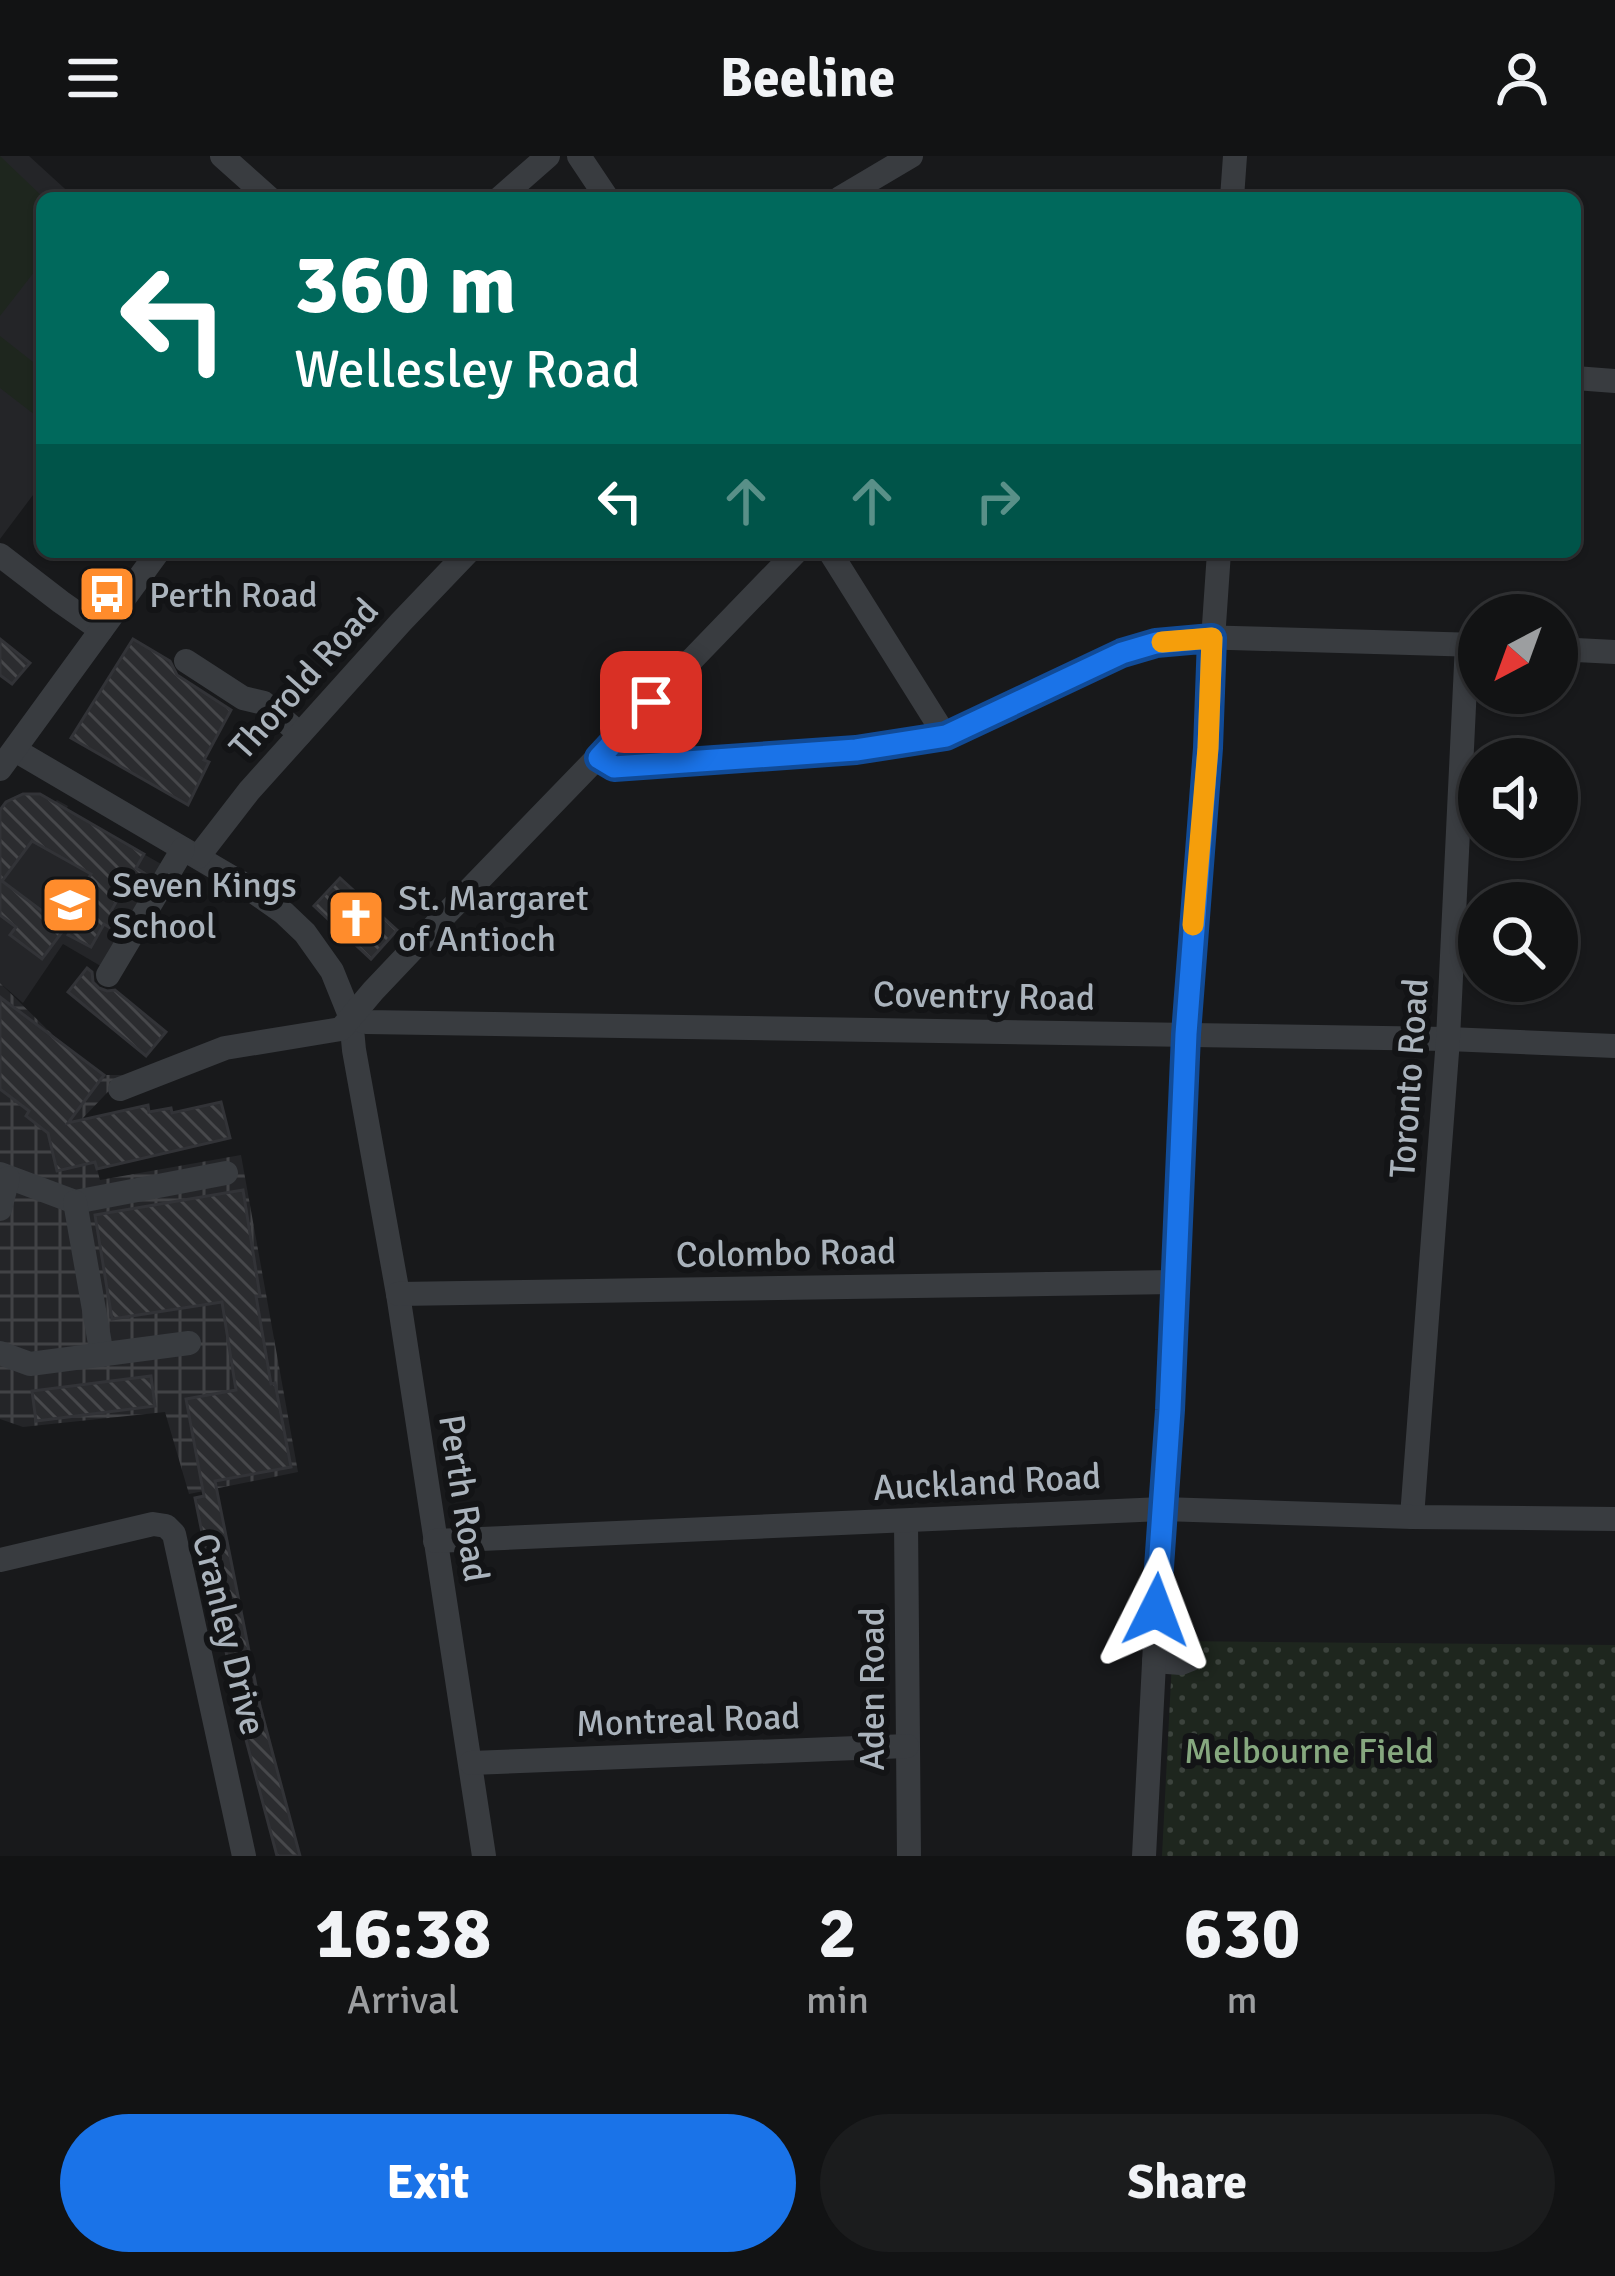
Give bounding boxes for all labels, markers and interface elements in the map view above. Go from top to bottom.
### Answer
icon: menu [60,45,126,111]
text: Beeline [720,45,895,112]
icon: person [1489,45,1555,111]
text: 360 m [294,233,516,337]
icon: left [96,240,252,396]
text: Wellesley Road [294,336,640,403]
icon: left [587,468,653,534]
icon: ahead [713,468,779,534]
icon: ahead [839,468,905,534]
icon: right [965,468,1031,534]
bus stop icon: Perth Road [76,563,138,625]
place label: Perth Road [149,573,318,618]
street label: Thorold Road [220,589,388,769]
north arrow [1458,594,1578,714]
map controls [1458,594,1578,1002]
pin [600,651,702,753]
icon: arrive [618,669,684,735]
button: sound [1458,738,1578,858]
place label: Seven Kings School [112,863,297,949]
school or university icon: Seven Kings School [39,874,101,936]
place label: St. Margaret of Antioch [398,876,589,962]
button: search [1458,882,1578,1002]
church icon: St. Margaret of Antioch [325,887,387,949]
street label: Coventry Road [873,972,1095,1021]
street label: Toronto Road [1380,977,1439,1180]
street label: Colombo Road [675,1229,897,1278]
street label: Perth Road [428,1411,499,1585]
street label: Auckland Road [872,1454,1102,1511]
street label: Cranley Drive [182,1529,275,1740]
position arrow [1093,1547,1219,1673]
street label: Aden Road [850,1607,895,1771]
street label: Montreal Road [575,1694,801,1747]
park label: Melbourne Field [1184,1729,1434,1774]
text: 16:38 [315,1889,491,1978]
text: 2 [818,1889,857,1978]
text: 630 [1184,1889,1300,1978]
text: Arrival [347,1976,459,2024]
text: min [806,1976,869,2024]
text: m [1226,1976,1258,2024]
button: Exit [60,2114,796,2252]
button: Share [820,2114,1555,2252]

